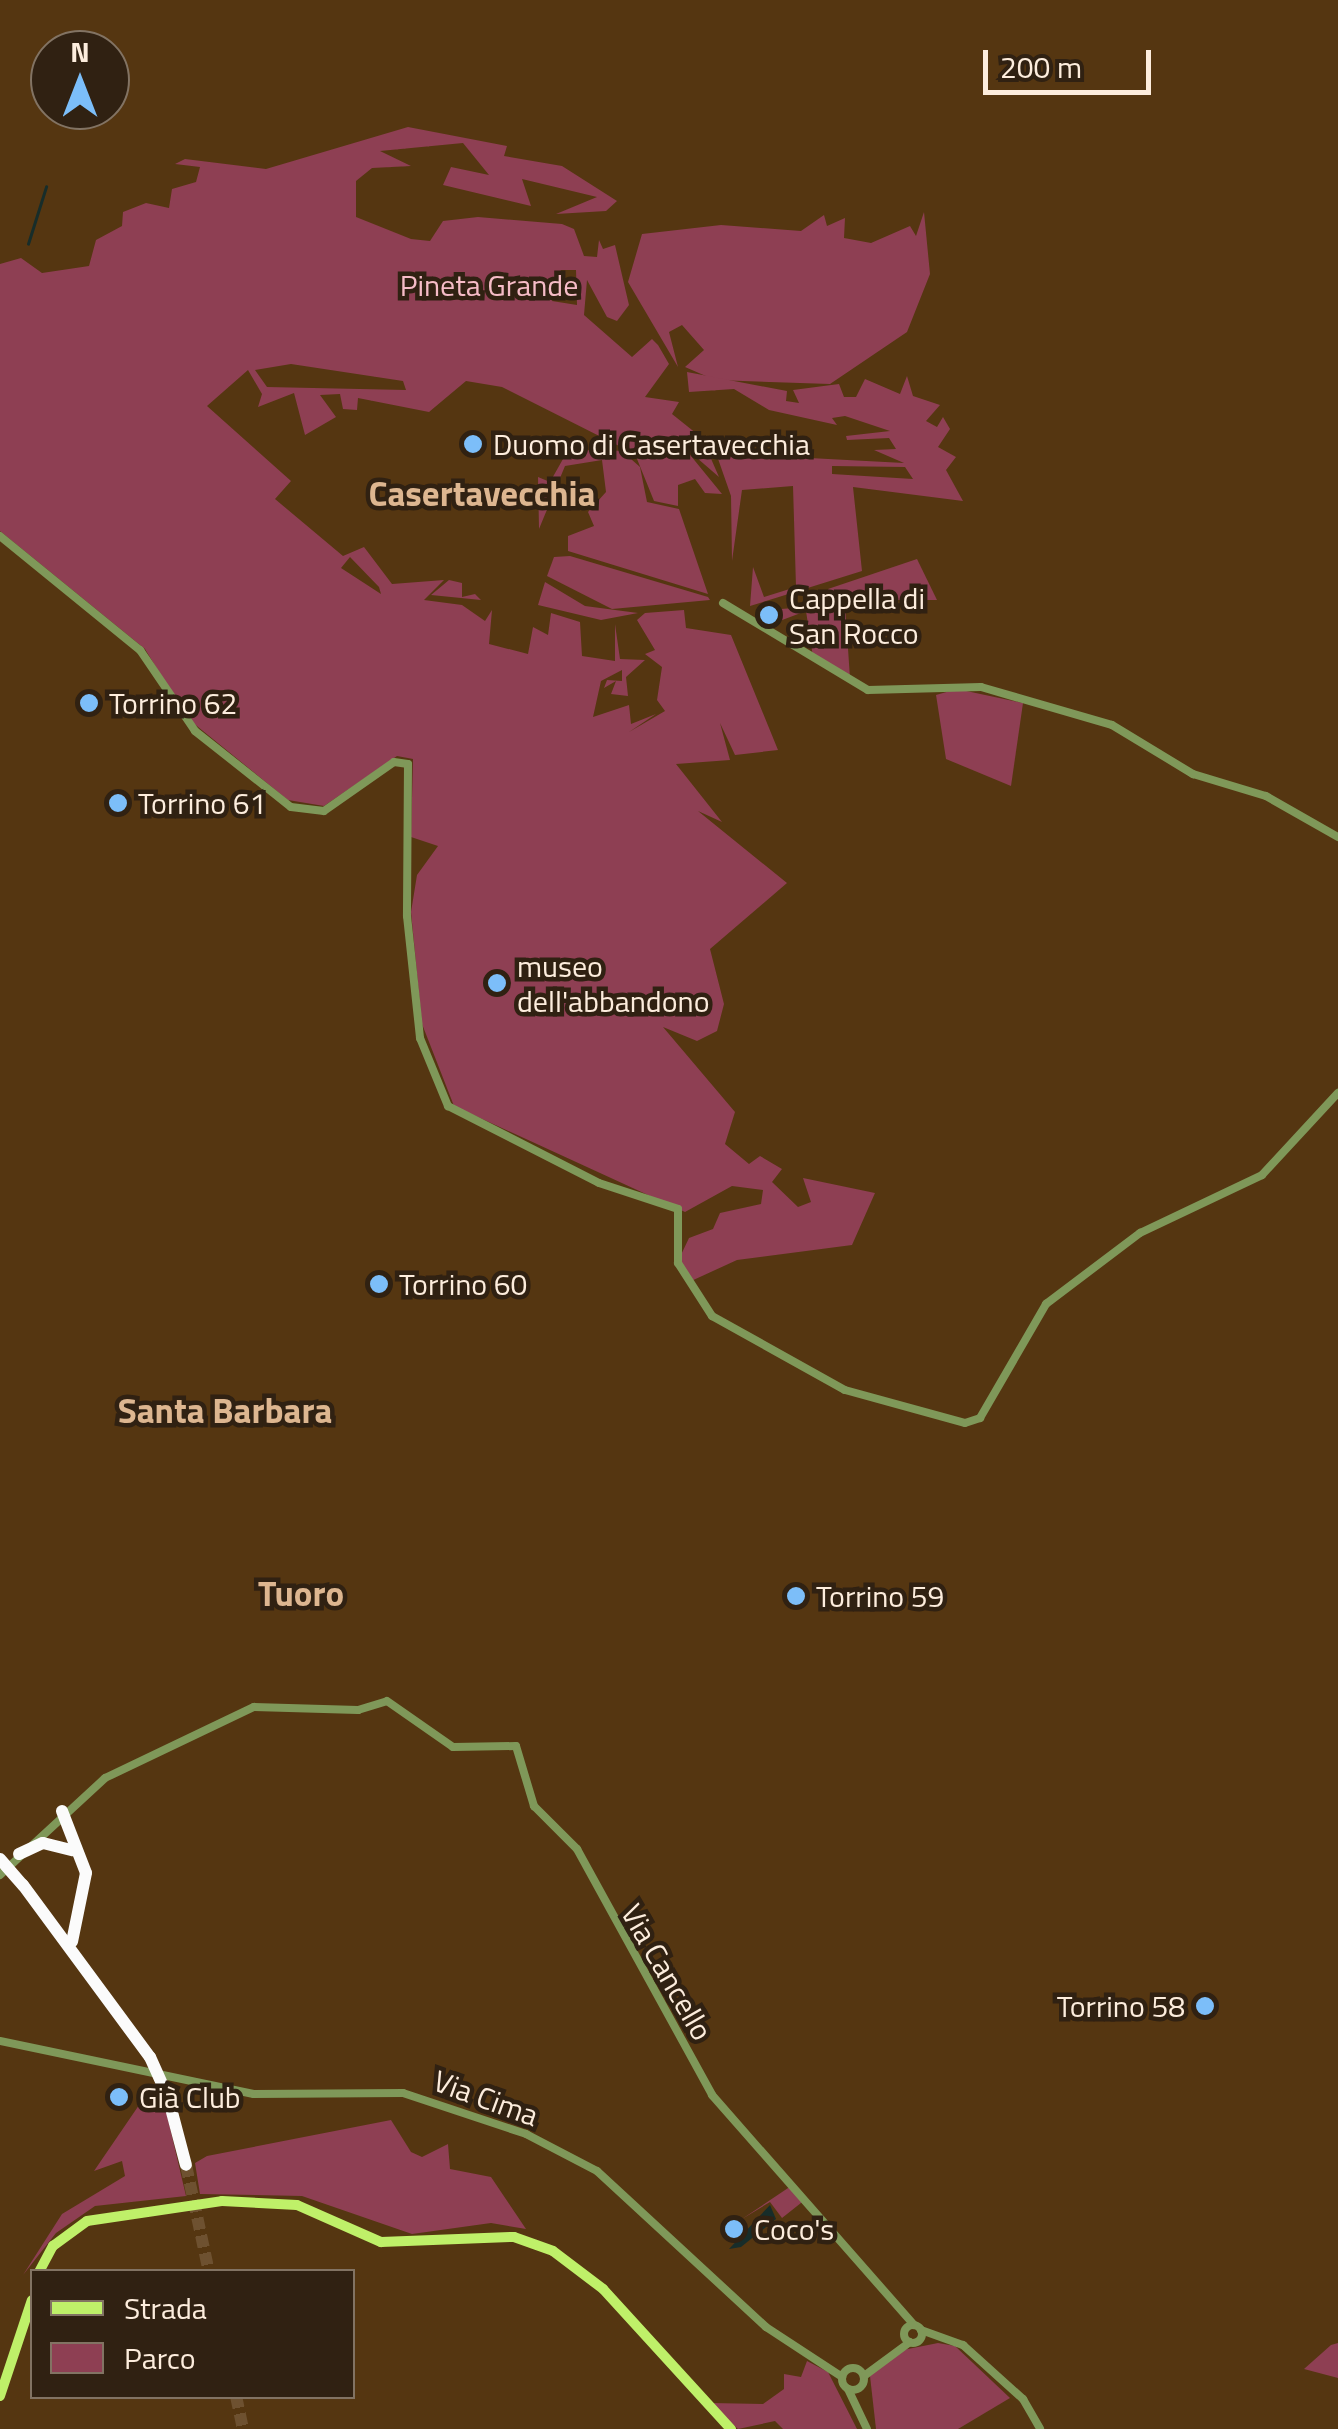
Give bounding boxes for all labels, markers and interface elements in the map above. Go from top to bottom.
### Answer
north arrow [30,30,130,130]
text: N [70,30,90,73]
scale bar [988,30,1156,92]
text: 200 m [1000,44,1082,90]
park label: Pineta Grande [400,267,578,303]
place label: Duomo di Casertavecchia [493,426,810,462]
marker: Duomo di Casertavecchia [462,433,484,455]
district label: Casertavecchia [368,472,596,514]
place label: Cappella di San Rocco [789,580,925,650]
marker: Cappella di San Rocco [758,604,780,626]
place label: Torrino 62 [109,685,237,721]
marker: Torrino 62 [78,692,100,714]
place label: Torrino 61 [138,785,266,821]
marker: Torrino 61 [107,792,129,814]
place label: museo dell'abbandono [517,948,710,1018]
marker: museo dell'abbandono [486,972,508,994]
place label: Torrino 60 [399,1266,527,1302]
marker: Torrino 60 [368,1273,390,1295]
district label: Santa Barbara [118,1389,332,1431]
district label: Tuoro [258,1572,344,1614]
place label: Torrino 59 [816,1578,944,1614]
marker: Torrino 59 [785,1585,807,1607]
street label: Via Cancello [614,1898,720,2046]
place label: Torrino 58 [1057,1988,1185,2024]
marker: Torrino 58 [1194,1995,1216,2017]
street label: Via Cima [429,2063,543,2133]
place label: Già Club [139,2079,241,2115]
marker: Già Club [108,2086,130,2108]
place label: Coco's [754,2211,834,2247]
marker: Coco's [723,2218,745,2240]
legend [30,2269,355,2399]
text: Strada [124,2285,207,2331]
text: Parco [124,2335,196,2381]

